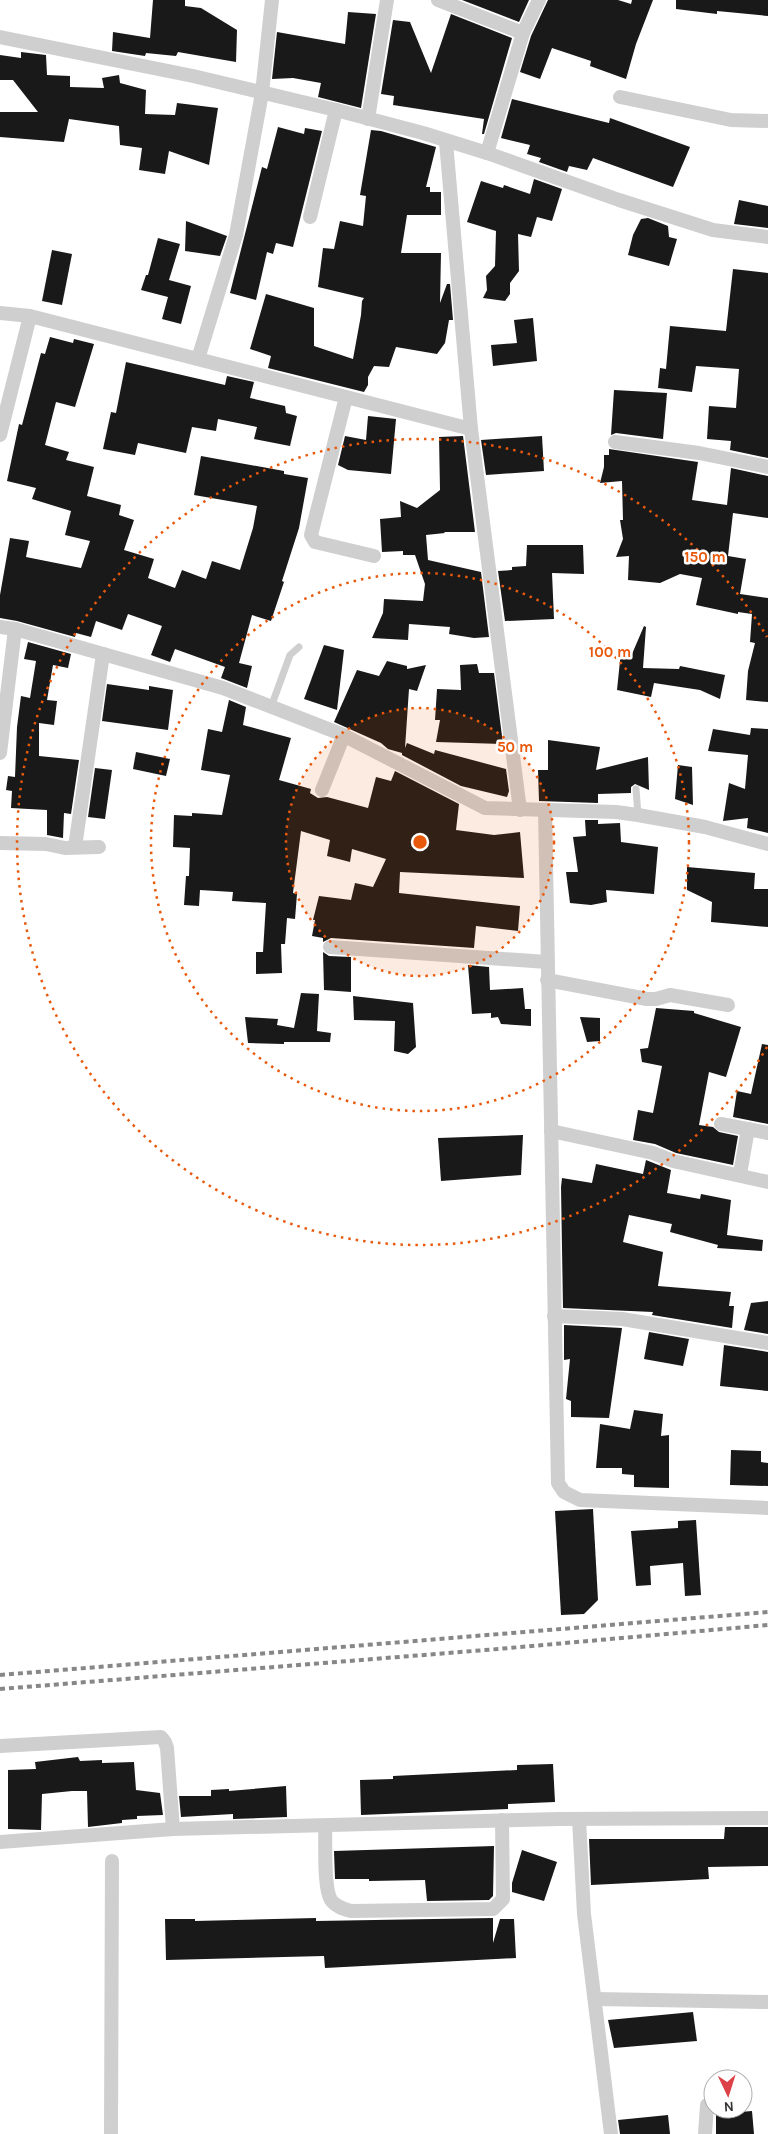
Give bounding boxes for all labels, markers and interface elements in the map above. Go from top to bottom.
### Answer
text: 150 m [684,548,726,566]
text: 100 m [589,643,631,661]
text: 50 m [497,738,533,756]
centre of rings [411,833,429,851]
north arrow [703,2069,753,2119]
text: N [723,2098,734,2115]

